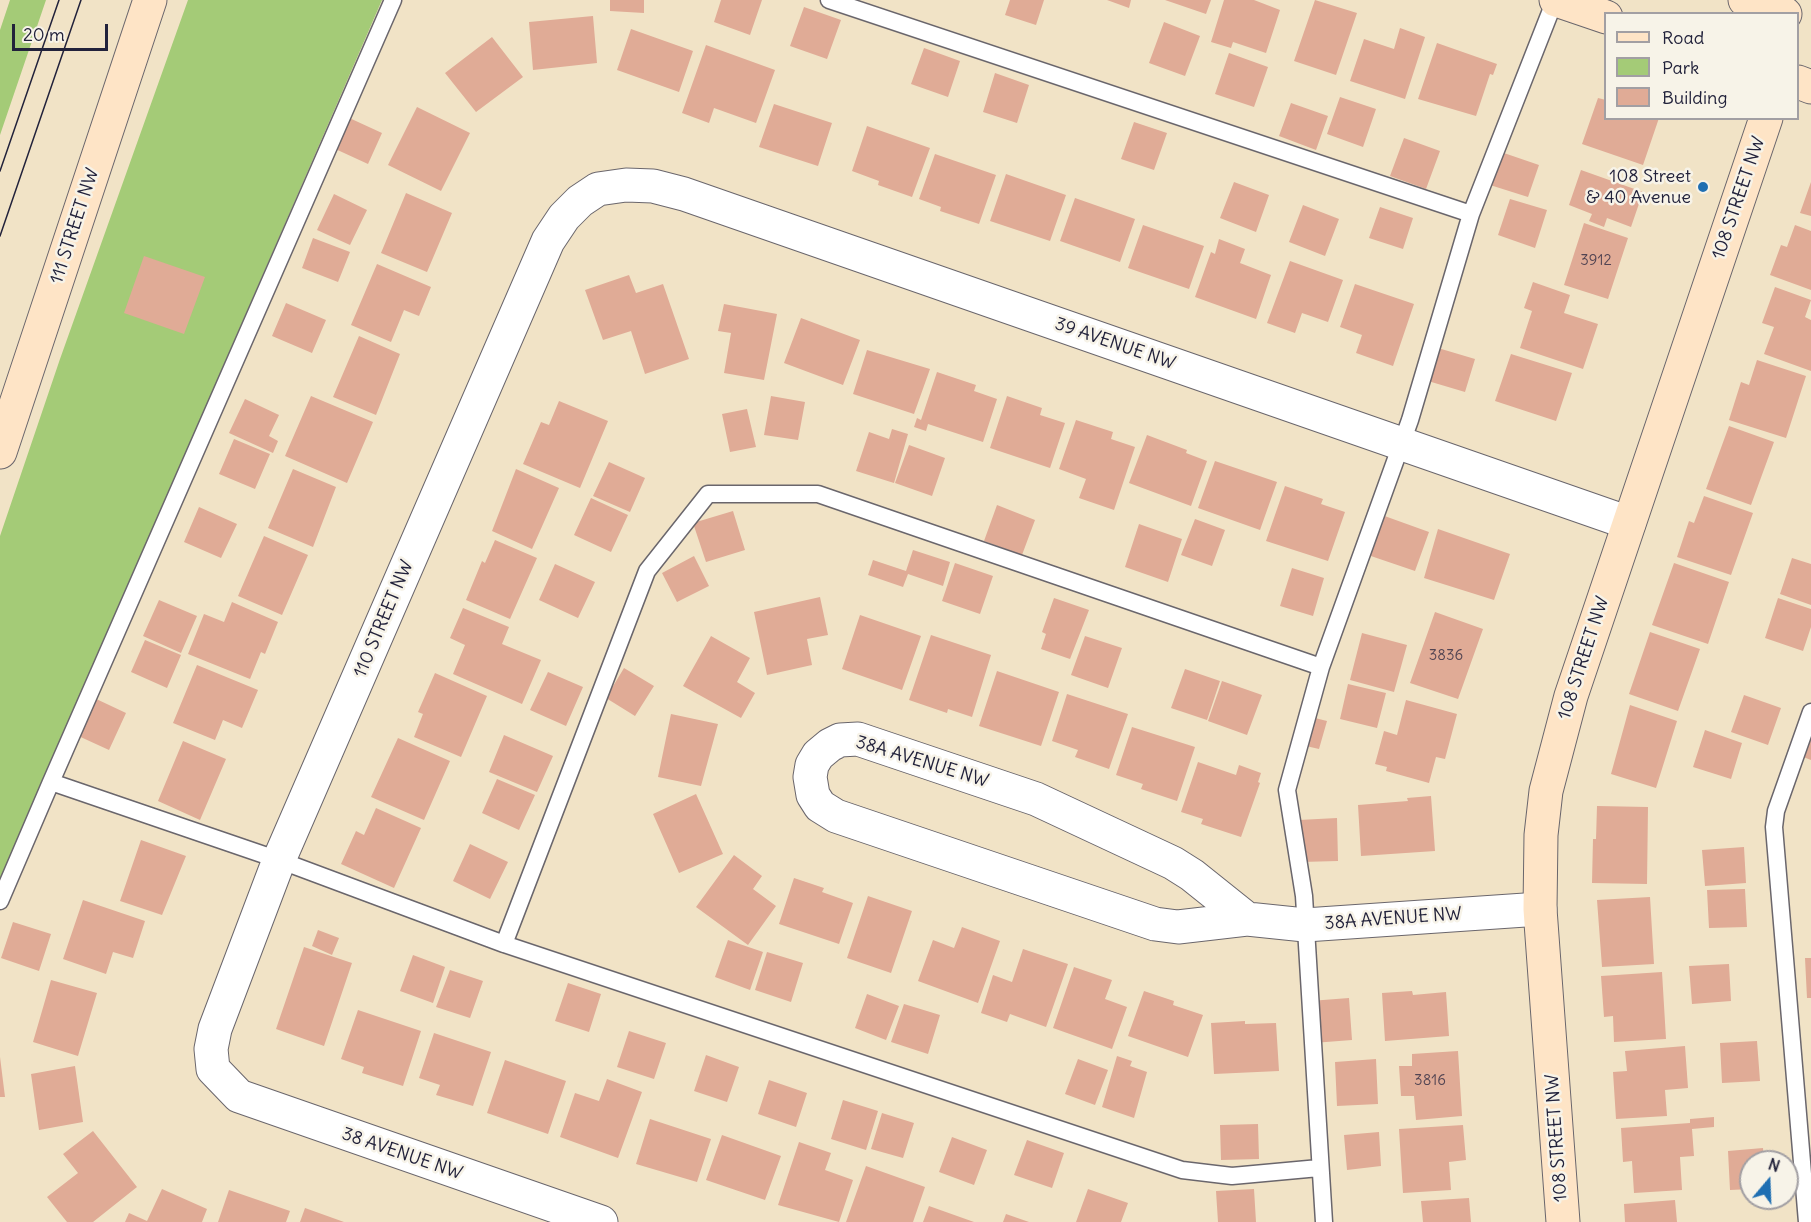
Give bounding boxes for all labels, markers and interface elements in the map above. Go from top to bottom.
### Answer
scale bar [15,12,111,50]
legend [1604,12,1799,120]
text: 20 m [23,23,65,46]
text: Road [1662,26,1704,49]
text: Park [1662,56,1699,79]
text: Building [1662,86,1727,109]
street label: 108 STREET NW [1708,134,1770,262]
street label: 111 STREET NW [46,166,104,286]
place label: 108 Street & 40 Avenue [1586,166,1691,208]
marker: 108 Street & 40 Avenue [1696,180,1710,194]
house number: 3912 [1580,252,1612,270]
street label: 39 AVENUE NW [1052,313,1178,375]
street label: 110 STREET NW [350,557,418,681]
street label: 108 STREET NW [1554,594,1614,722]
house number: 3836 [1429,647,1463,665]
street label: 38A AVENUE NW [853,732,991,792]
street label: 38A AVENUE NW [1324,903,1462,935]
house number: 3816 [1414,1072,1446,1090]
street label: 108 STREET NW [1542,1073,1572,1203]
street label: 38 AVENUE NW [339,1123,465,1185]
north arrow [1739,1150,1799,1210]
text: N [1766,1154,1783,1176]

